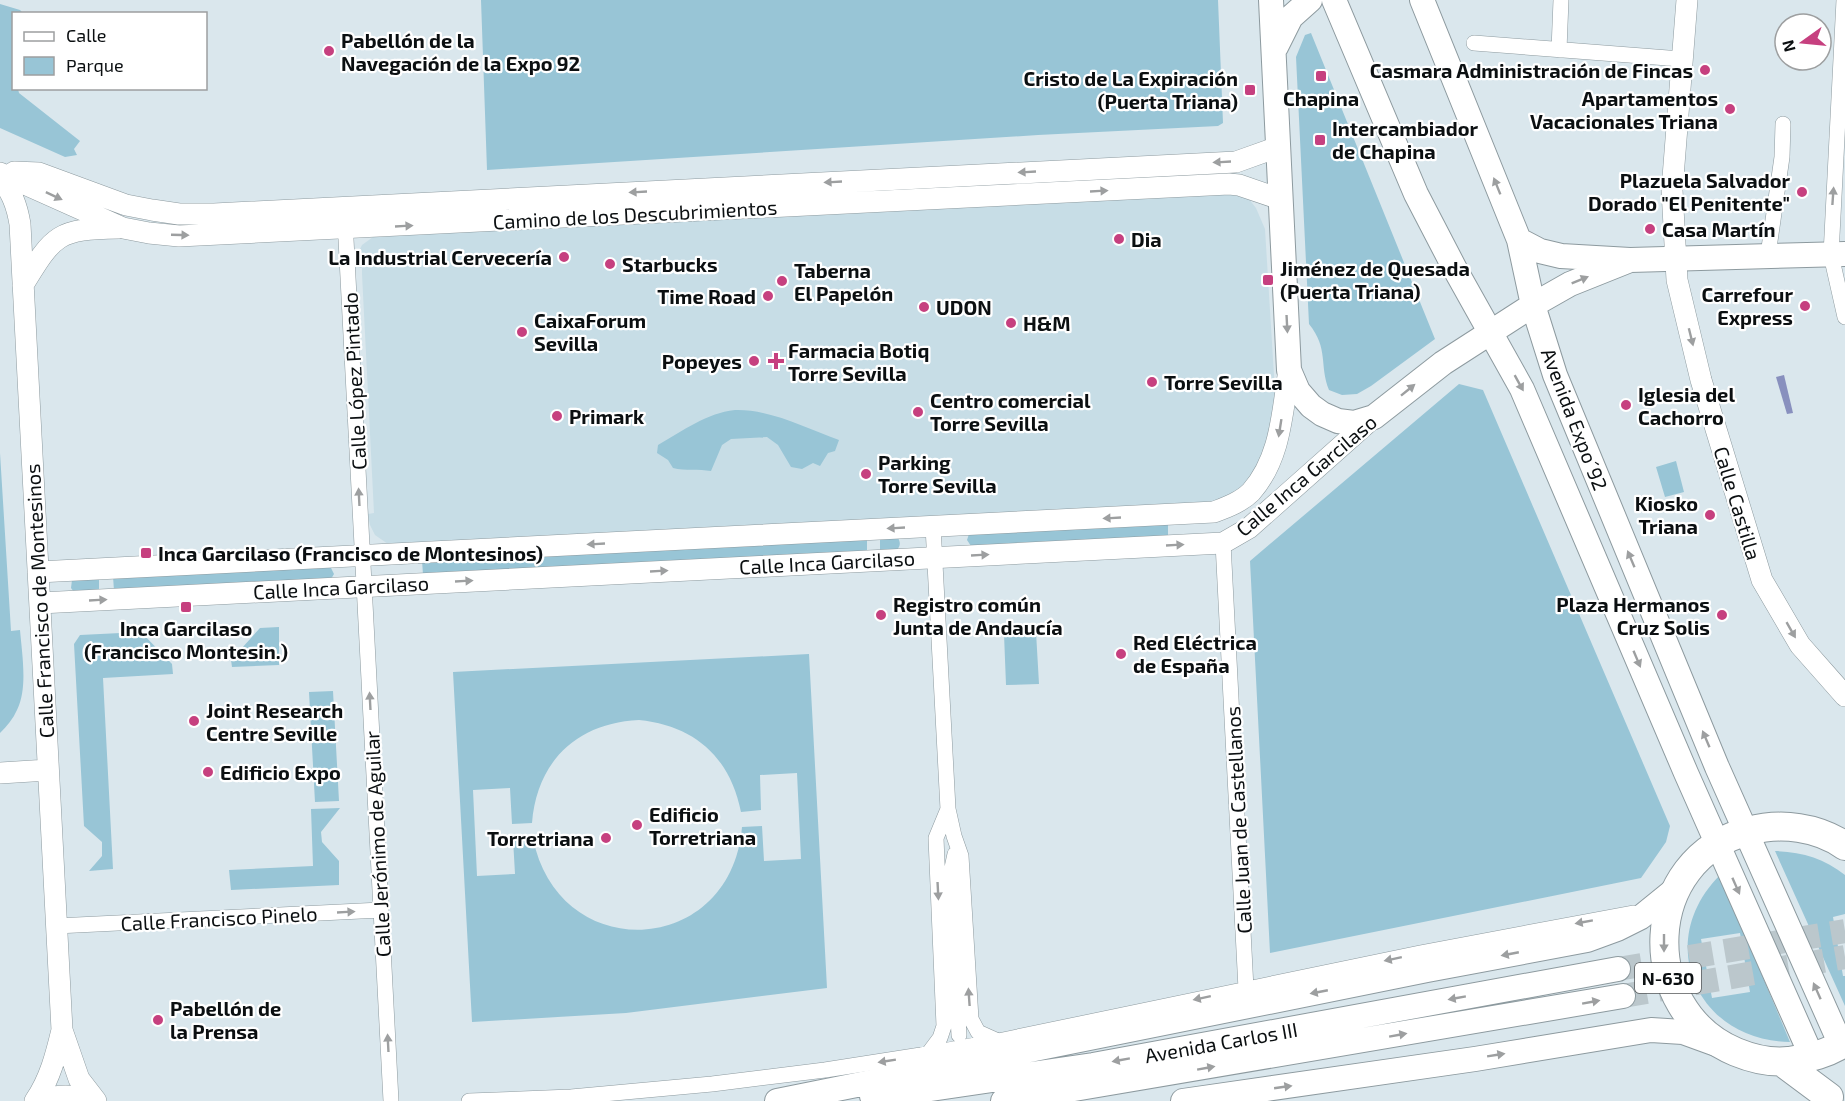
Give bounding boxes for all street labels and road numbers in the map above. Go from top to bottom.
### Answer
street label: Camino de los Descubrimientos [492,195,778,233]
street label: Calle López Pintado [337,292,371,470]
street label: Avenida Expo´92 [1537,344,1613,494]
street label: Calle Inca Garcilaso [1231,409,1381,541]
street label: Calle Castilla [1709,443,1767,563]
street label: Calle Francisco de Montesinos [20,463,58,739]
street label: Calle Inca Garcilaso [738,545,916,579]
street label: Calle Inca Garcilaso [252,570,430,604]
street label: Calle Juan de Castellanos [1220,706,1256,934]
street label: Calle Jerónimo de Aguilar [359,730,395,958]
street label: Calle Francisco Pinelo [120,901,318,935]
road number: N-630 [1635,963,1701,993]
street label: Avenida Carlos III [1143,1017,1299,1067]

